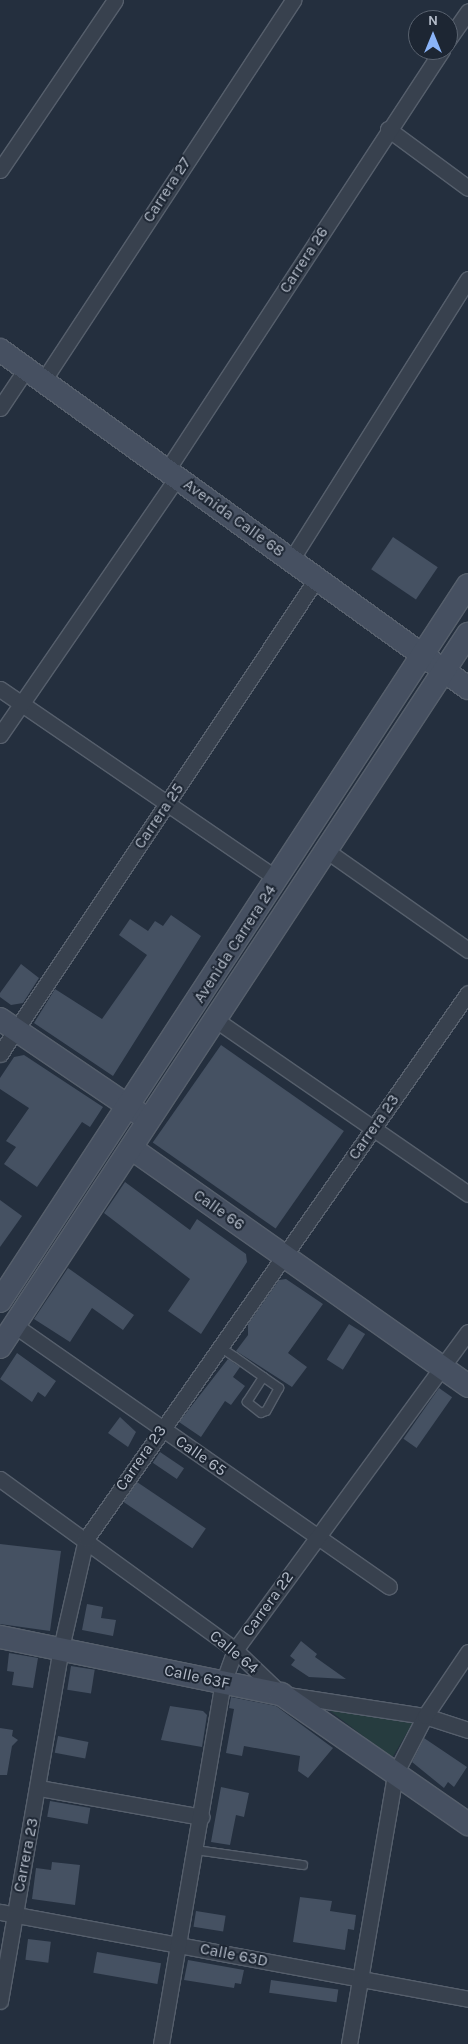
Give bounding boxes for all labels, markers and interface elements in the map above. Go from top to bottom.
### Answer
north arrow [408,10,458,60]
text: N [428,12,438,29]
street label: Carrera 27 [139,154,195,226]
street label: Carrera 26 [275,223,333,297]
street label: Avenida Calle 68 [180,475,288,561]
street label: Carrera 25 [130,780,188,852]
street label: Avenida Carrera 24 [190,881,280,1007]
street label: Carrera 23 [344,1091,404,1163]
street label: Calle 66 [190,1186,248,1234]
street label: Carrera 23 [111,1422,171,1494]
street label: Calle 65 [172,1432,230,1480]
street label: Carrera 22 [238,1568,298,1640]
street label: Calle 64 [206,1626,262,1678]
street label: Calle 63F [162,1661,232,1693]
street label: Carrera 23 [9,1816,43,1894]
street label: Calle 63D [198,1939,270,1971]

